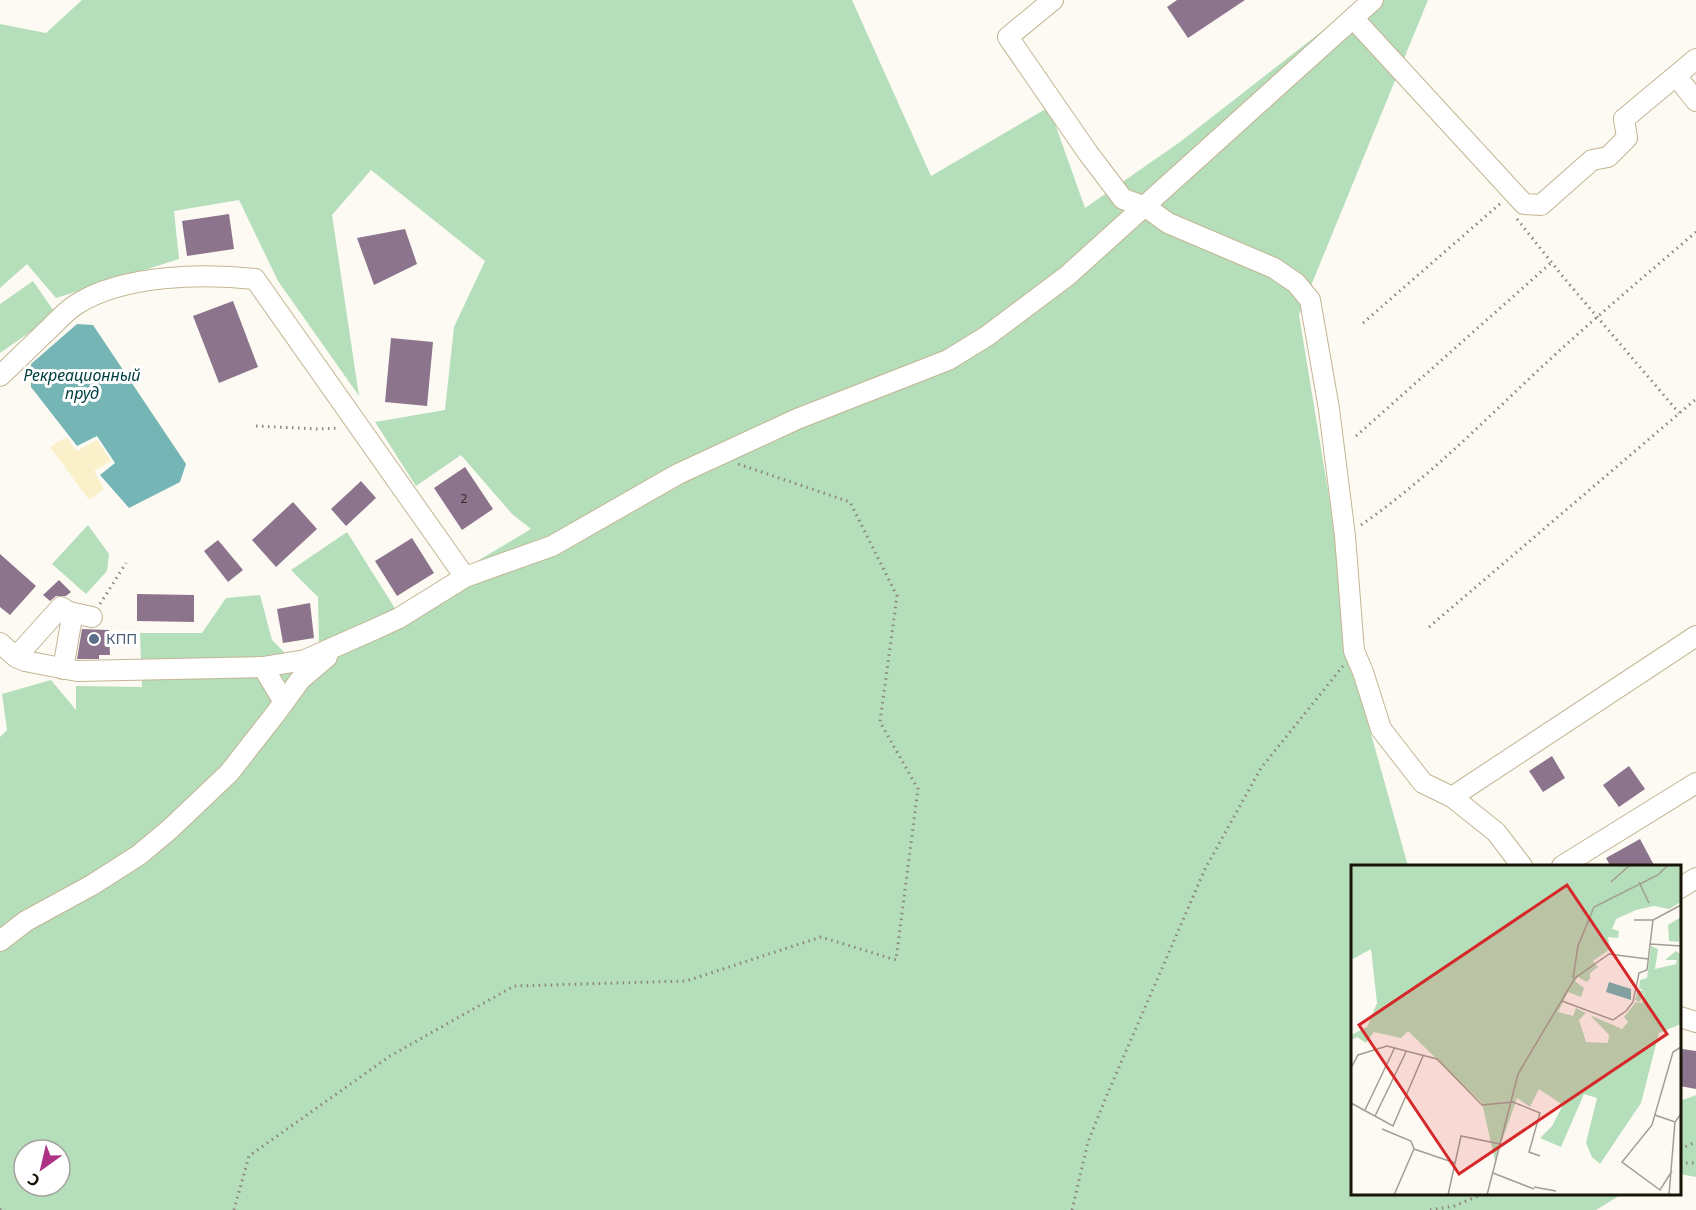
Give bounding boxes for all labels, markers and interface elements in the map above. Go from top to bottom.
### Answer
water label: Рекреационный пруд [24,364,140,404]
house number: 2 [461,490,468,507]
place label: КПП [106,628,137,648]
marker: КПП [87,632,101,646]
inset map [1351,865,1681,1195]
north arrow [12,1138,72,1198]
text: С [23,1168,44,1192]

